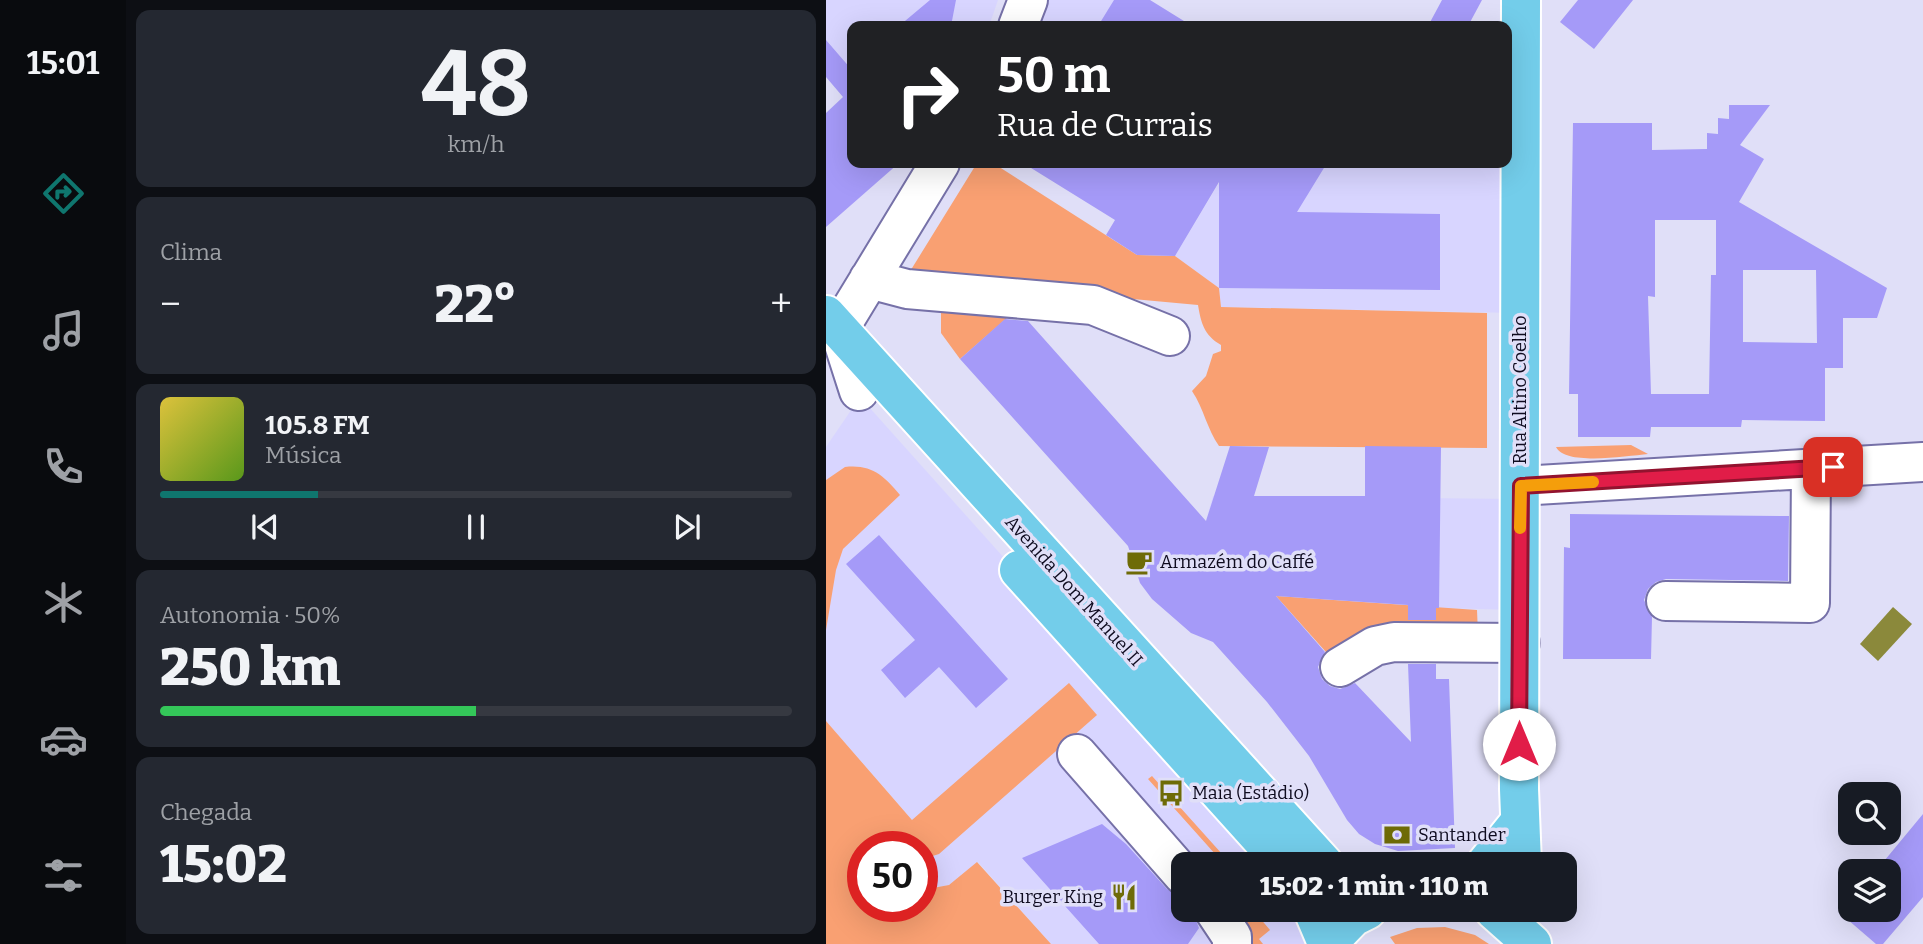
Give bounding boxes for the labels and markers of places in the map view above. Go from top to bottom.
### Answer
pin [1803,437,1863,497]
cafe icon: Armazém do Caffé [1124,547,1154,577]
place label: Armazém do Caffé [1160,551,1314,573]
bus stop icon: Maia (Estádio) [1156,778,1186,808]
place label: Maia (Estádio) [1192,782,1309,804]
bank icon: Santander [1382,820,1412,850]
place label: Santander [1418,824,1506,846]
restaurant icon: Burger King [1109,882,1139,912]
place label: Burger King [1002,886,1103,908]

